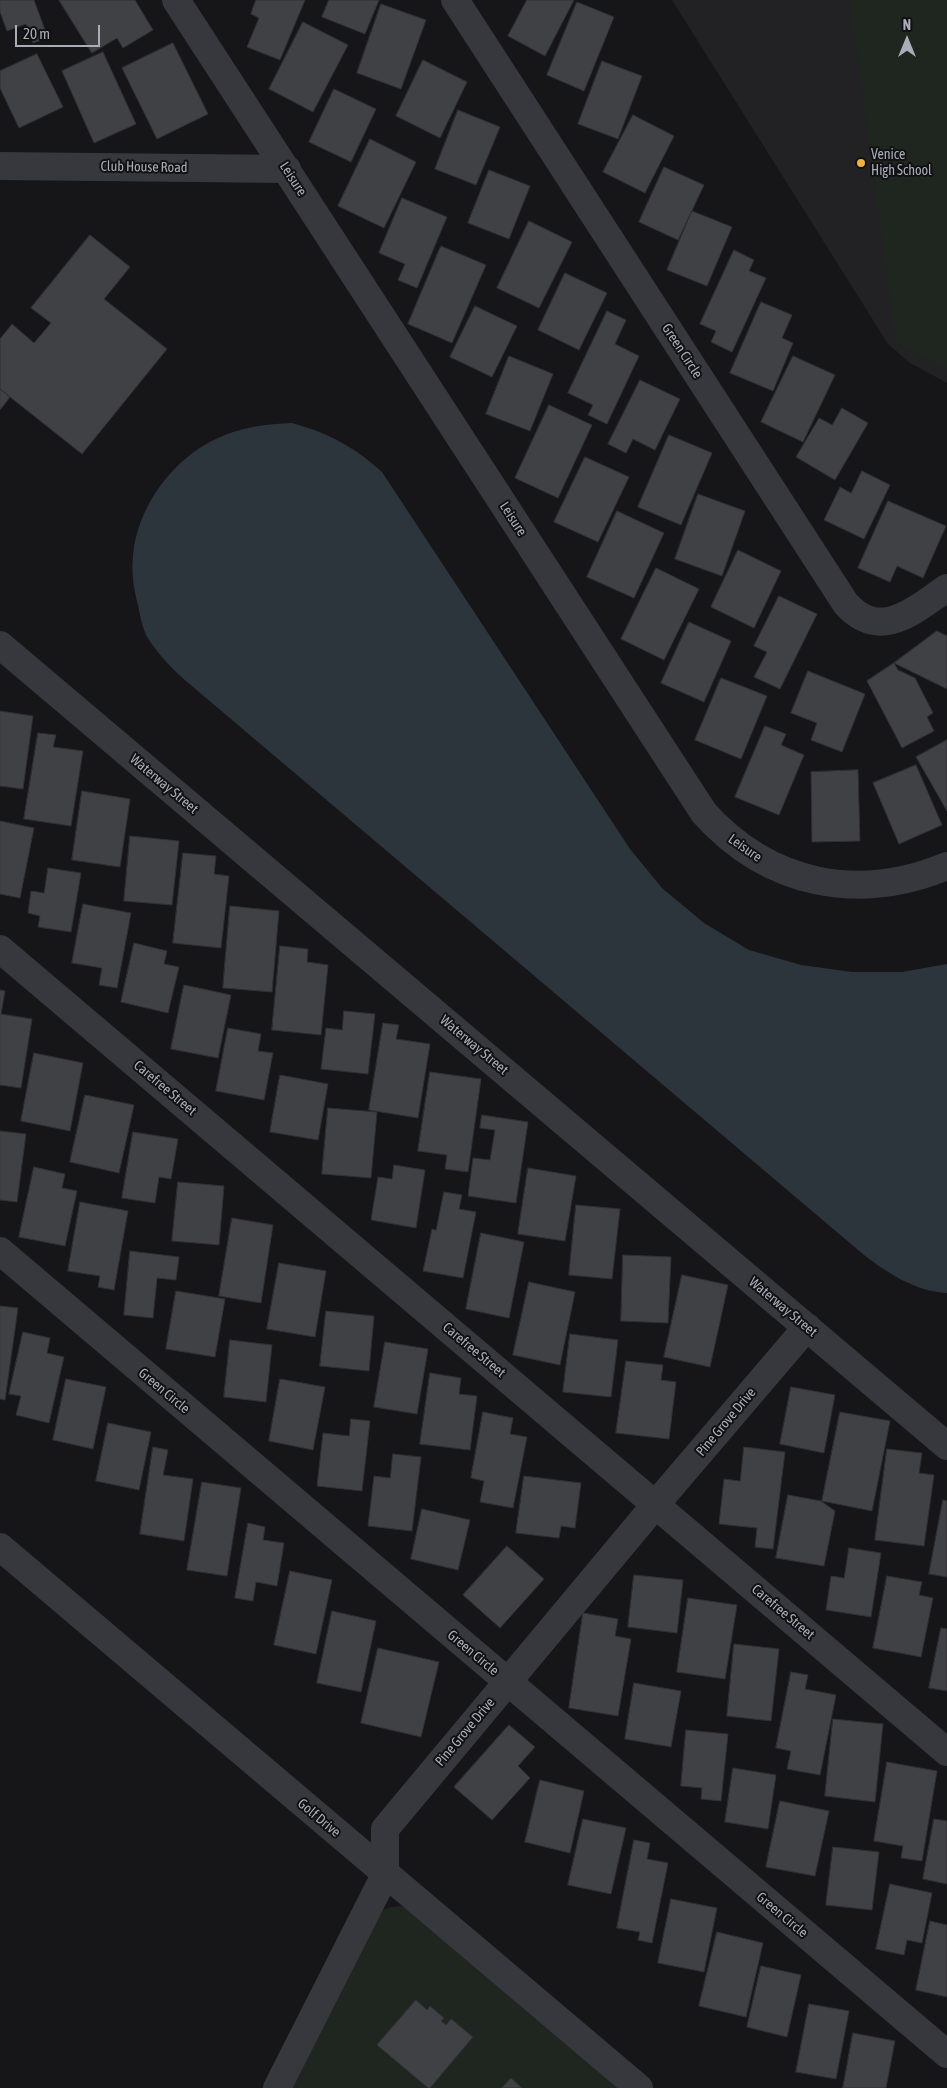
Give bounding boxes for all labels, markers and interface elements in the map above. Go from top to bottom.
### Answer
scale bar [18,15,102,47]
north arrow [882,15,932,65]
text: N [903,17,911,33]
text: 20 m [23,25,50,42]
place label: Venice High School [871,147,932,180]
marker: Venice High School [855,157,867,169]
street label: Club House Road [100,158,188,176]
street label: Leisure [276,159,310,199]
street label: Green Circle [658,321,706,381]
street label: Leisure [496,499,530,539]
street label: Waterway Street [127,751,201,817]
street label: Leisure [725,830,765,866]
street label: Waterway Street [437,1012,511,1078]
street label: Carefree Street [130,1057,200,1119]
street label: Waterway Street [746,1274,820,1340]
street label: Carefree Street [439,1319,509,1381]
street label: Green Circle [135,1365,193,1417]
street label: Pine Grove Drive [693,1384,759,1460]
street label: Carefree Street [748,1581,818,1643]
street label: Green Circle [444,1627,502,1679]
street label: Pine Grove Drive [432,1694,498,1770]
street label: Golf Drive [294,1795,344,1841]
street label: Green Circle [753,1889,811,1941]

